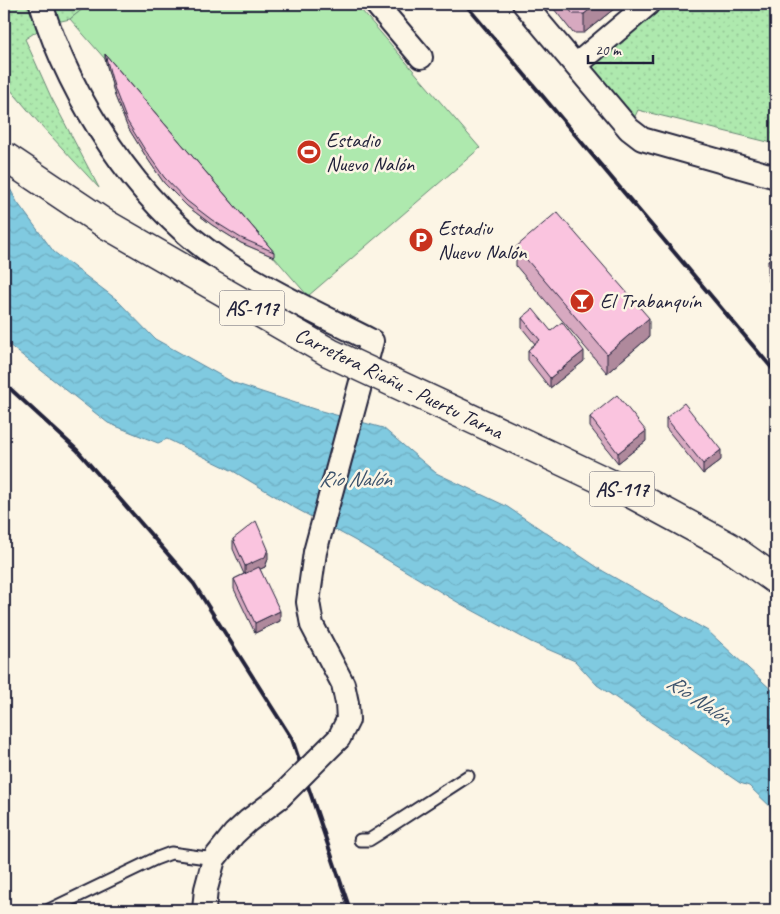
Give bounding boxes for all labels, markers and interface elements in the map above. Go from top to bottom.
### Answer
scale bar [588,32,652,64]
text: 20 m [595,41,622,60]
place label: Estadio Nuevo Nalón [326,127,415,177]
sports icon: Estadio Nuevo Nalón [296,139,322,165]
place label: Estadiu Nuevu Nalón [438,215,527,265]
parking icon: Estadiu Nuevu Nalón [408,227,434,253]
bar icon: El Trabanquín [569,288,595,314]
place label: El Trabanquín [600,288,702,314]
road number: AS-117 [220,290,284,326]
street label: Carretera Riañu - Puertu Tarna [291,321,509,445]
water label: Río Nalón [319,465,393,493]
road number: AS-117 [590,472,654,506]
water label: Río Nalón [662,668,739,733]

